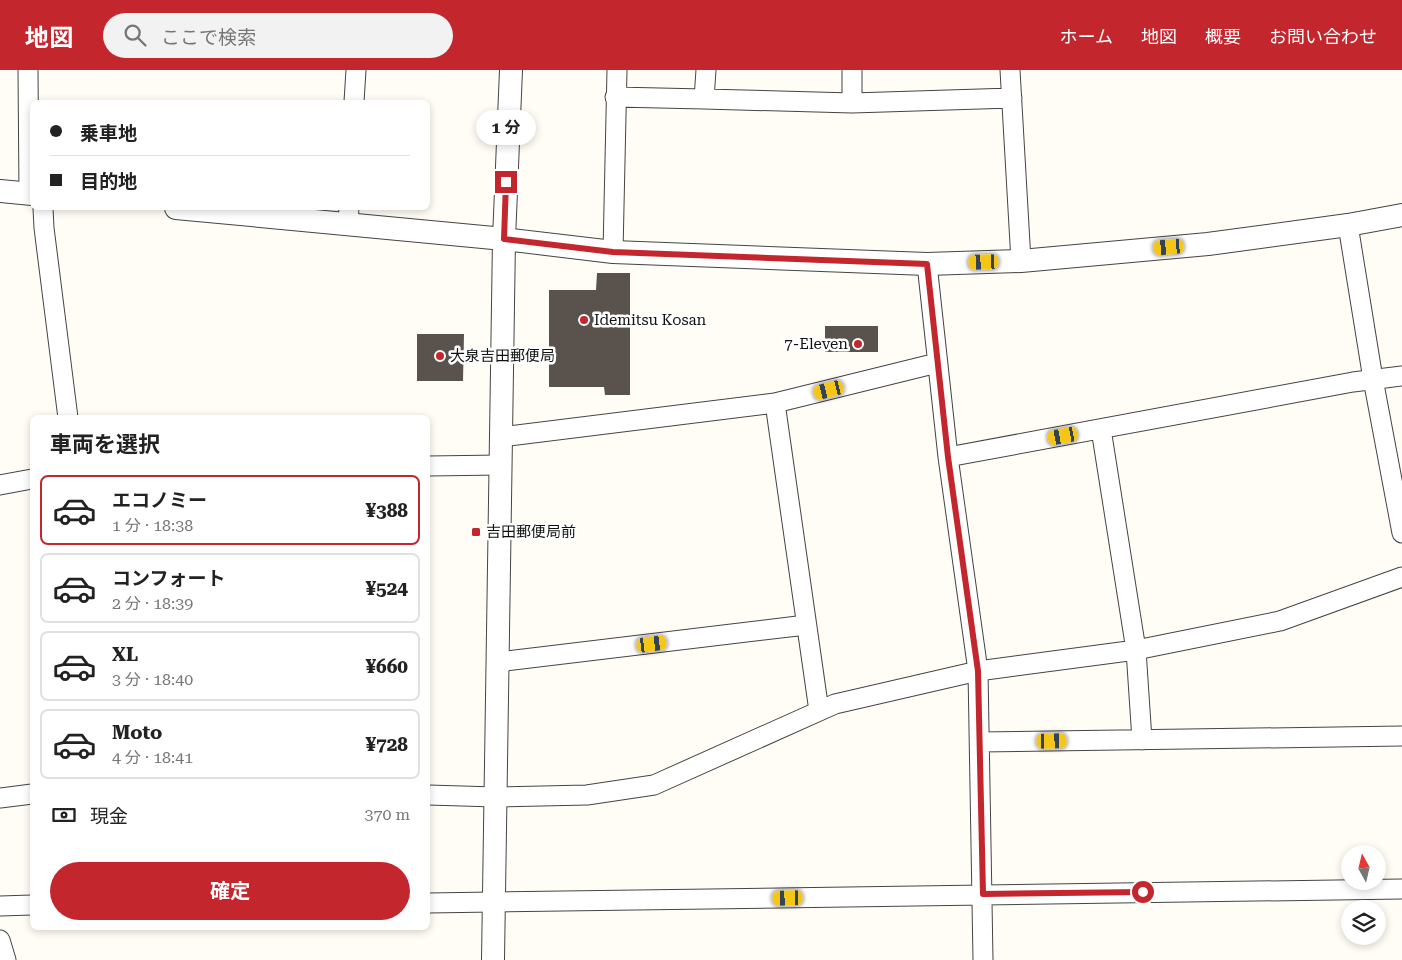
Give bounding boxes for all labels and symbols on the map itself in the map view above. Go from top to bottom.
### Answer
callout: 1 分 [476,109,536,144]
route end [495,171,517,193]
car [1153,238,1184,256]
car [968,254,999,270]
place label: Idemitsu Kosan [594,311,707,329]
marker: Idemitsu Kosan [578,314,590,326]
place label: 7-Eleven [784,335,848,353]
marker: 7-Eleven [852,338,864,350]
place label: 大泉吉田郵便局 [450,347,555,365]
marker: 大泉吉田郵便局 [434,350,446,362]
car [812,379,845,401]
car [1046,426,1079,446]
place label: 吉田郵便局前 [486,523,576,541]
marker: 吉田郵便局前 [470,526,482,538]
car [636,635,667,653]
car [1036,733,1067,749]
north arrow [1341,845,1386,890]
route start [1132,881,1154,903]
car [772,890,803,906]

